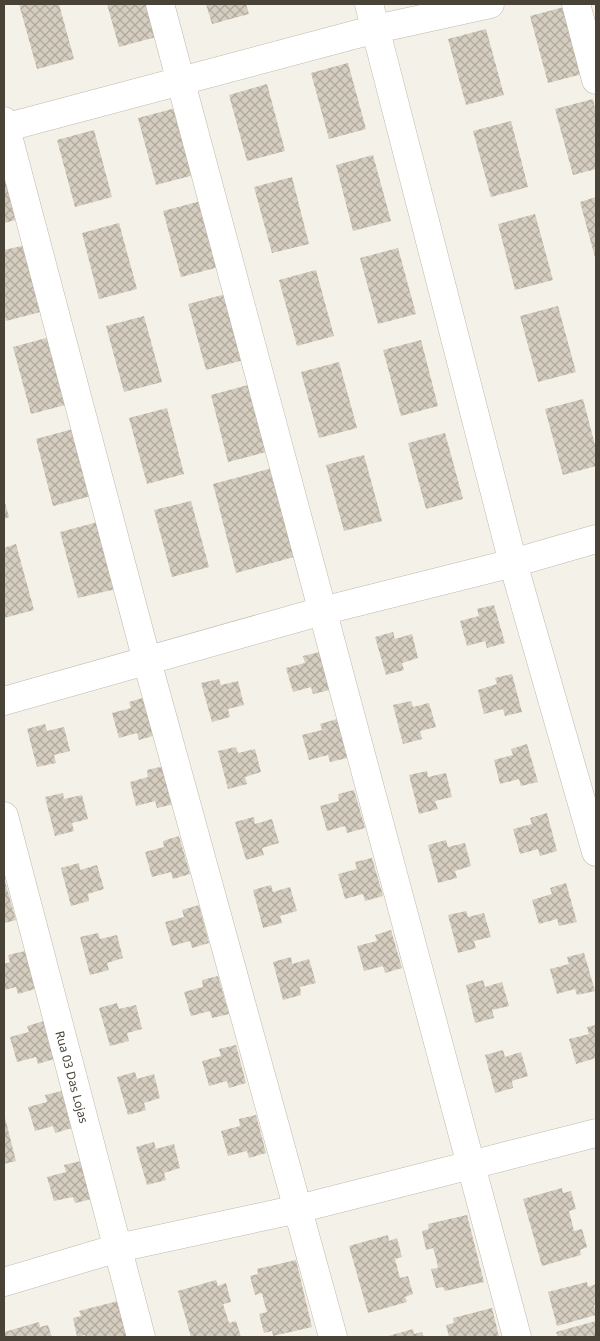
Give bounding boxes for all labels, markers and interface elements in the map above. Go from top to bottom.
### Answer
street label: Rua 03 Das Lojas [51,1029,93,1125]

